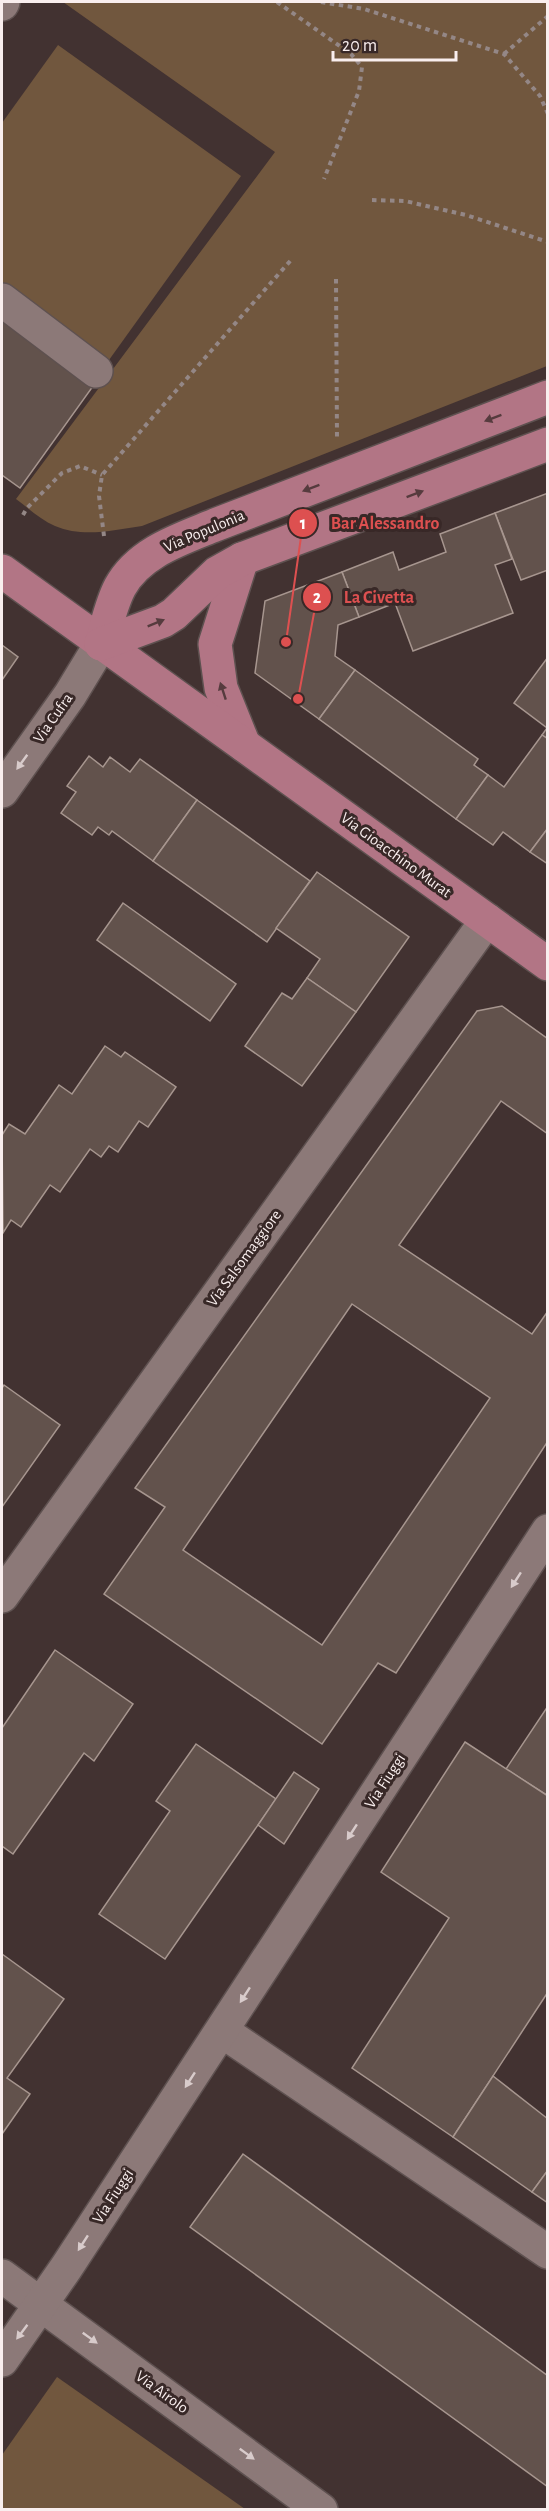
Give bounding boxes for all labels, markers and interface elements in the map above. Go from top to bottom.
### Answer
scale bar [333,24,456,62]
text: 20 m [342,37,377,55]
one-way arrow [484,414,502,423]
one-way arrow [302,484,320,493]
one-way arrow [406,488,424,498]
callout: Bar Alessandro [288,505,451,541]
street label: Via Populonia [161,507,247,555]
text: 1 [300,515,306,533]
text: Bar Alessandro [331,515,439,533]
callout: La Civetta [302,579,427,615]
text: 2 [313,589,322,607]
text: La Civetta [344,589,414,607]
one-way arrow [147,618,165,627]
one-way arrow [218,682,227,700]
street label: Via Cufra [30,690,76,746]
one-way arrow [17,754,28,770]
street label: Via Gioacchino Murat [338,810,454,900]
street label: Via Salsomaggiore [204,1207,284,1309]
one-way arrow [510,1572,521,1589]
street label: Via Fiuggi [362,1751,408,1811]
one-way arrow [347,1824,358,1840]
one-way arrow [240,1987,251,2003]
one-way arrow [184,2071,196,2087]
street label: Via Fiuggi [90,2166,136,2226]
one-way arrow [77,2234,89,2250]
one-way arrow [16,2324,28,2339]
one-way arrow [82,2332,97,2344]
street label: Via Airolo [133,2368,191,2416]
one-way arrow [238,2448,254,2460]

